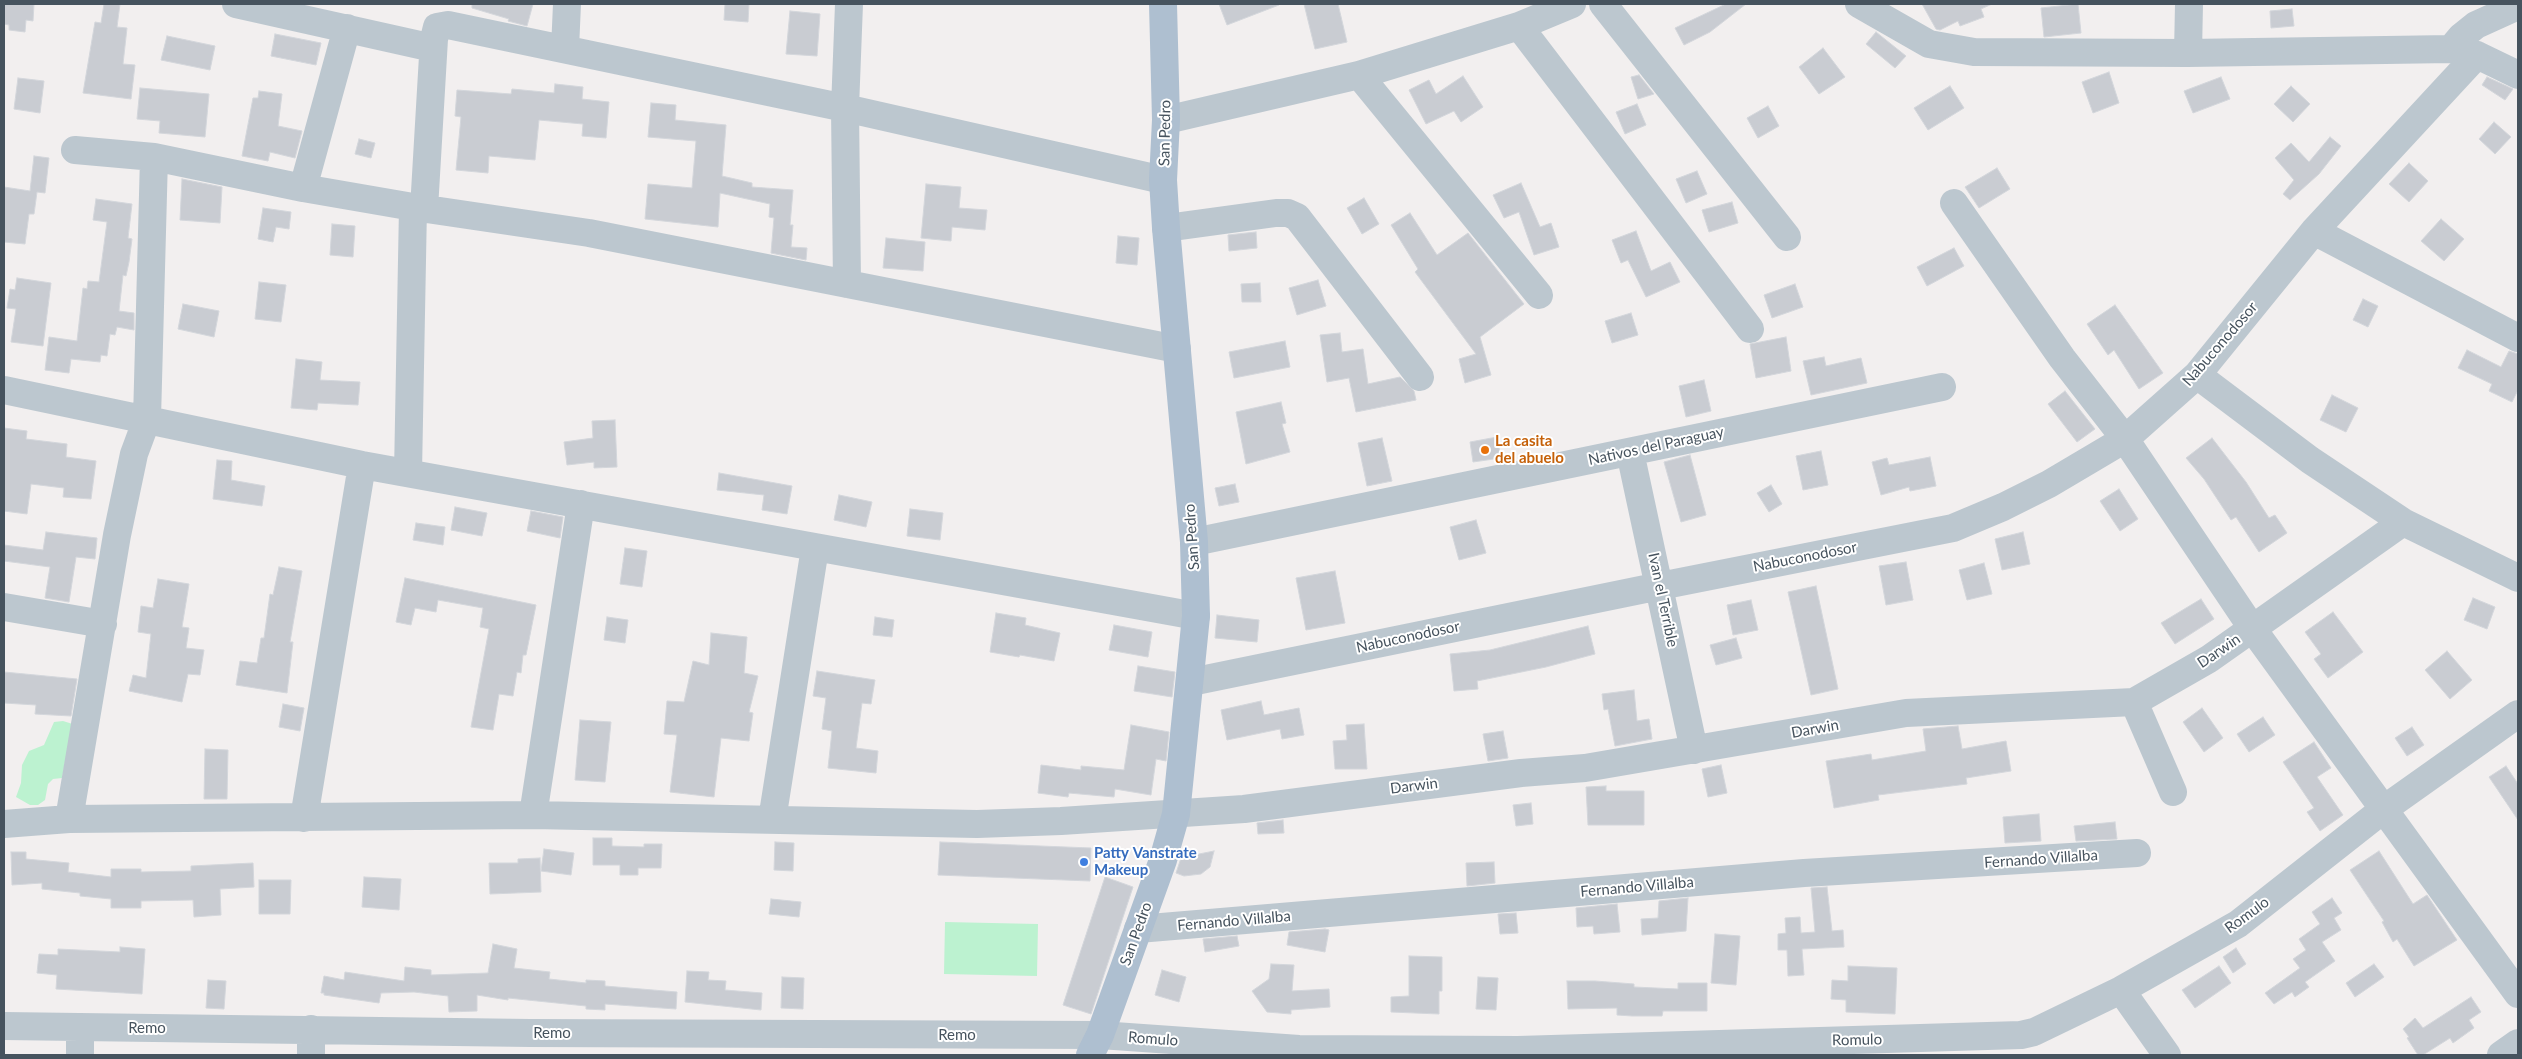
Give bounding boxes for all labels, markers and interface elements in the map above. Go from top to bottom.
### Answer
street label: San Pedro [1155,100,1175,166]
street label: Nabuconodosor [2179,298,2261,390]
street label: Nativos del Paraguay [1587,423,1725,469]
place label: La casita del abuelo [1495,432,1564,467]
marker: La casita del abuelo [1479,444,1491,456]
street label: San Pedro [1181,503,1203,571]
street label: Nabuconodosor [1752,538,1858,576]
street label: Ivan el Terrible [1644,551,1682,649]
street label: Nabuconodosor [1355,617,1461,657]
street label: Darwin [2194,630,2244,672]
street label: Darwin [1790,716,1840,742]
street label: Darwin [1389,774,1439,798]
place label: Patty Vanstrate Makeup [1094,844,1197,879]
street label: Fernando Villalba [1984,846,2098,872]
marker: Patty Vanstrate Makeup [1078,856,1090,868]
street label: Fernando Villalba [1580,873,1694,901]
street label: Romulo [2221,893,2273,937]
street label: San Pedro [1116,900,1156,968]
street label: Fernando Villalba [1177,907,1291,935]
street label: Remo [128,1019,166,1037]
street label: Remo [533,1024,571,1042]
street label: Remo [938,1026,976,1044]
street label: Romulo [1127,1028,1179,1050]
street label: Romulo [1832,1031,1882,1049]

